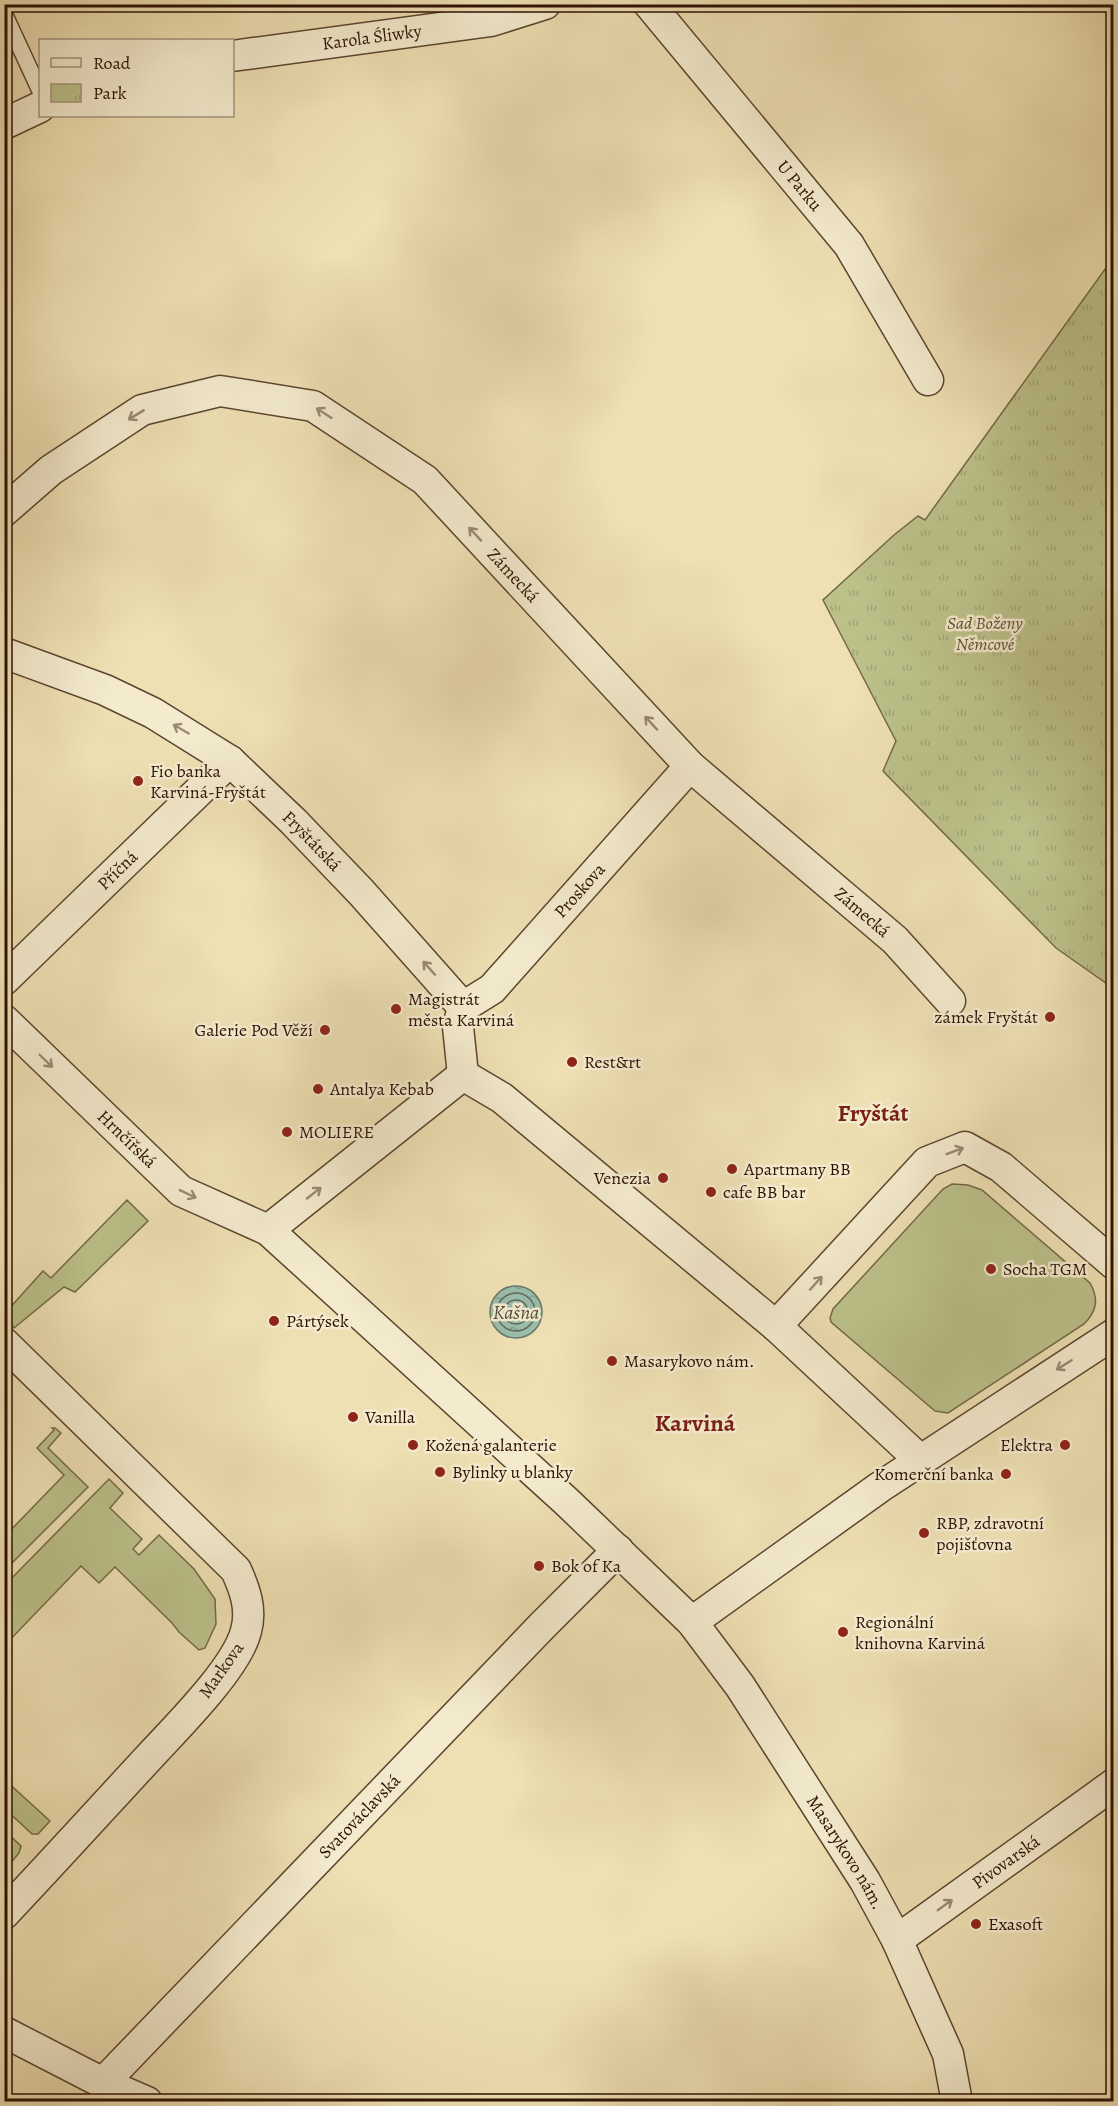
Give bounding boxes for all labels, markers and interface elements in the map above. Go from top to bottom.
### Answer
street label: Karola Śliwky [321,18,424,56]
legend [39,39,234,117]
text: Road [93,51,131,75]
text: Park [93,81,127,105]
street label: U Parku [772,155,828,216]
one-way arrow [316,407,333,419]
one-way arrow [128,409,145,421]
one-way arrow [468,527,482,542]
street label: Zámecká [482,543,545,608]
park label: Sad Boženy Němcové [947,611,1023,656]
one-way arrow [644,716,658,731]
one-way arrow [173,723,190,735]
place label: Fio banka Karviná-Fryštát [150,759,266,804]
marker: Fio banka Karviná-Fryštát [131,774,145,788]
street label: Fryštátská [277,805,347,877]
street label: Příčná [92,844,143,895]
street label: Proskova [549,857,611,923]
street label: Zámecká [829,882,896,943]
one-way arrow [422,960,436,976]
place label: Magistrát města Karviná [408,987,515,1032]
marker: Magistrát města Karviná [389,1002,403,1016]
place label: zámek Fryštát [934,1005,1038,1029]
marker: zámek Fryštát [1043,1010,1057,1024]
place label: Galerie Pod Věží [194,1018,313,1042]
marker: Galerie Pod Věží [318,1023,332,1037]
place label: Rest&rt [584,1050,641,1074]
one-way arrow [39,1053,54,1068]
marker: Rest&rt [565,1055,579,1069]
place label: Antalya Kebab [329,1077,434,1101]
marker: Antalya Kebab [311,1082,325,1096]
district label: Fryštát [838,1097,908,1129]
street label: Hrnčířská [92,1104,162,1174]
place label: MOLIERE [299,1120,374,1144]
marker: MOLIERE [280,1125,294,1139]
one-way arrow [946,1144,964,1155]
place label: Apartmany BB [743,1157,851,1181]
marker: Apartmany BB [725,1162,739,1176]
place label: Venezia [593,1166,652,1190]
marker: Venezia [656,1171,670,1185]
place label: cafe BB bar [723,1180,806,1204]
marker: cafe BB bar [704,1185,718,1199]
one-way arrow [306,1187,322,1200]
one-way arrow [179,1188,197,1200]
place label: Socha TGM [1003,1257,1087,1281]
marker: Socha TGM [984,1262,998,1276]
one-way arrow [809,1276,823,1291]
water label: Kašna [493,1299,539,1326]
place label: Pártýsek [286,1309,349,1333]
marker: Pártýsek [267,1314,281,1328]
place label: Masarykovo nám. [624,1349,755,1373]
marker: Masarykovo nám. [605,1354,619,1368]
one-way arrow [1056,1360,1073,1372]
place label: Vanilla [364,1405,416,1429]
district label: Karviná [655,1407,736,1439]
marker: Vanilla [346,1410,360,1424]
place label: Kožená galanterie [425,1433,557,1457]
place label: Elektra [1000,1433,1054,1457]
marker: Kožená galanterie [406,1438,420,1452]
marker: Elektra [1058,1438,1072,1452]
place label: Bylinky u blanky [452,1460,573,1484]
place label: Komerční banka [874,1462,995,1486]
marker: Bylinky u blanky [433,1465,447,1479]
marker: Komerční banka [999,1467,1013,1481]
place label: RBP, zdravotní pojišťovna [936,1511,1044,1556]
marker: RBP, zdravotní pojišťovna [917,1526,931,1540]
place label: Bok of Ka [551,1554,622,1578]
marker: Bok of Ka [532,1559,546,1573]
place label: Regionální knihovna Karviná [855,1610,986,1655]
marker: Regionální knihovna Karviná [836,1625,850,1639]
street label: Markova [193,1637,249,1703]
street label: Svatováclavská [313,1768,406,1864]
street label: Masarykovo nám. [801,1790,890,1914]
street label: Pivovarská [967,1829,1045,1894]
one-way arrow [936,1899,952,1912]
place label: Exasoft [988,1912,1043,1936]
marker: Exasoft [969,1917,983,1931]

